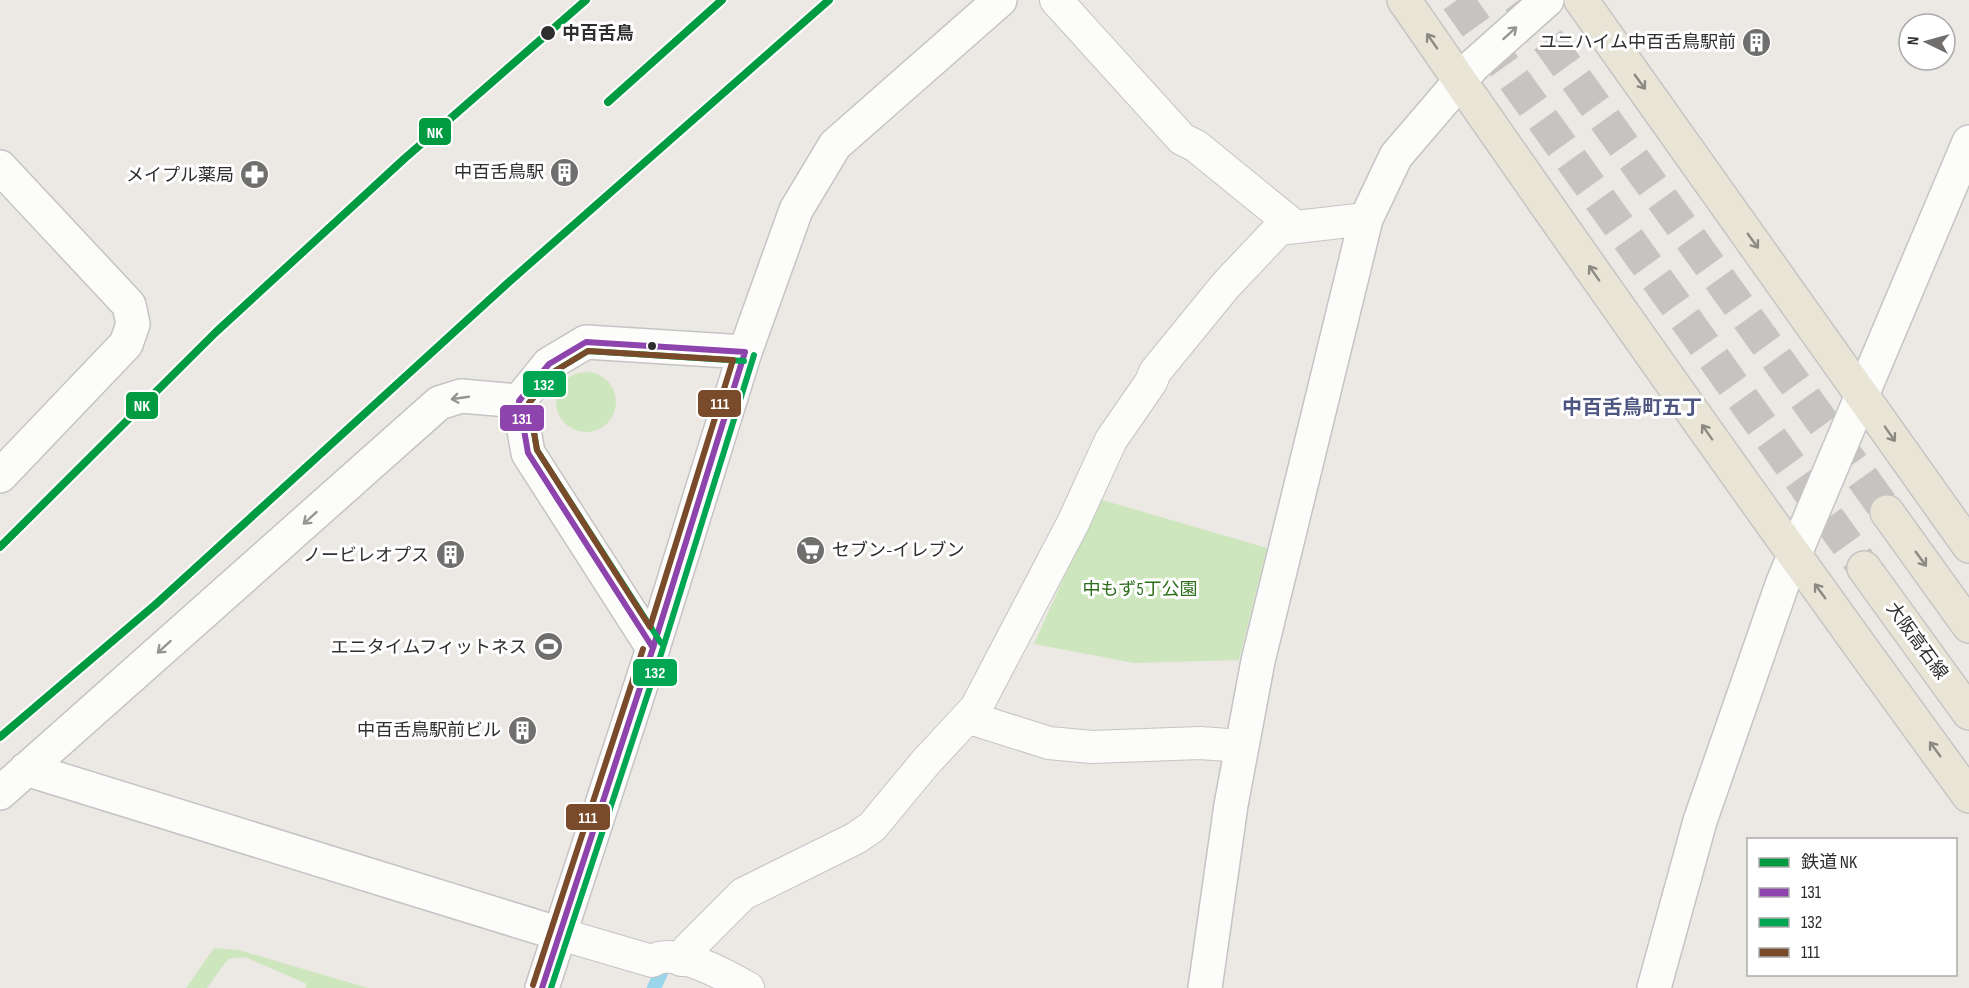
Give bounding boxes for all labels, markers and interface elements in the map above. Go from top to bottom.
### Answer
north arrow [1897,12,1957,72]
place label: 中百舌鳥 [562,23,634,44]
marker: 中百舌鳥 [539,24,557,42]
one-way arrow [1502,26,1517,40]
building icon: ユニハイム中百舌鳥駅前 [1741,26,1773,58]
place label: ユニハイム中百舌鳥駅前 [1539,32,1736,53]
one-way arrow [1426,33,1438,49]
text: N [1904,36,1923,46]
one-way arrow [1634,73,1646,89]
line badge: NK [418,117,452,146]
text: NK [427,124,443,143]
building icon: 中百舌鳥駅 [549,156,581,188]
pharmacy icon: メイプル薬局 [239,159,271,191]
place label: 中百舌鳥駅 [454,162,544,183]
place label: メイプル薬局 [126,165,234,186]
one-way arrow [1747,232,1759,248]
one-way arrow [1588,266,1600,282]
unlabelled marker [646,340,658,352]
line badge: 132 [522,370,567,398]
text: 132 [534,376,554,395]
line badge: 111 [697,389,742,418]
line badge: NK [125,391,159,420]
one-way arrow [451,393,471,404]
text: 111 [711,395,730,414]
district label: 中百舌鳥町五丁 [1562,396,1702,420]
text: NK [134,397,150,416]
line badge: 131 [499,404,545,432]
text: 131 [512,410,533,429]
one-way arrow [1701,425,1713,441]
one-way arrow [1884,425,1896,441]
one-way arrow [303,511,318,525]
supermarket icon: セブン-イレブン [795,534,827,566]
building icon: ノービレオプス [434,539,466,571]
place label: セブン-イレブン [832,540,965,561]
place label: ノービレオプス [303,545,429,566]
one-way arrow [1915,551,1927,567]
park label: 中もず5丁公園 [1082,579,1198,600]
one-way arrow [1814,584,1826,600]
street label: 大阪高石線 [1882,598,1952,684]
sports icon: エニタイムフィットネス [532,631,564,663]
place label: エニタイムフィットネス [331,637,527,658]
one-way arrow [157,640,172,654]
line badge: 132 [632,658,678,687]
text: 132 [645,664,665,683]
building icon: 中百舌鳥駅前ビル [506,714,538,746]
place label: 中百舌鳥駅前ビル [357,720,501,741]
one-way arrow [1928,741,1941,757]
line badge: 111 [565,803,611,831]
text: 111 [579,809,598,828]
legend [1747,838,1957,976]
text: 鉄道 NK [1801,852,1858,873]
text: 131 [1801,882,1822,903]
text: 132 [1801,912,1822,933]
text: 111 [1801,942,1821,963]

